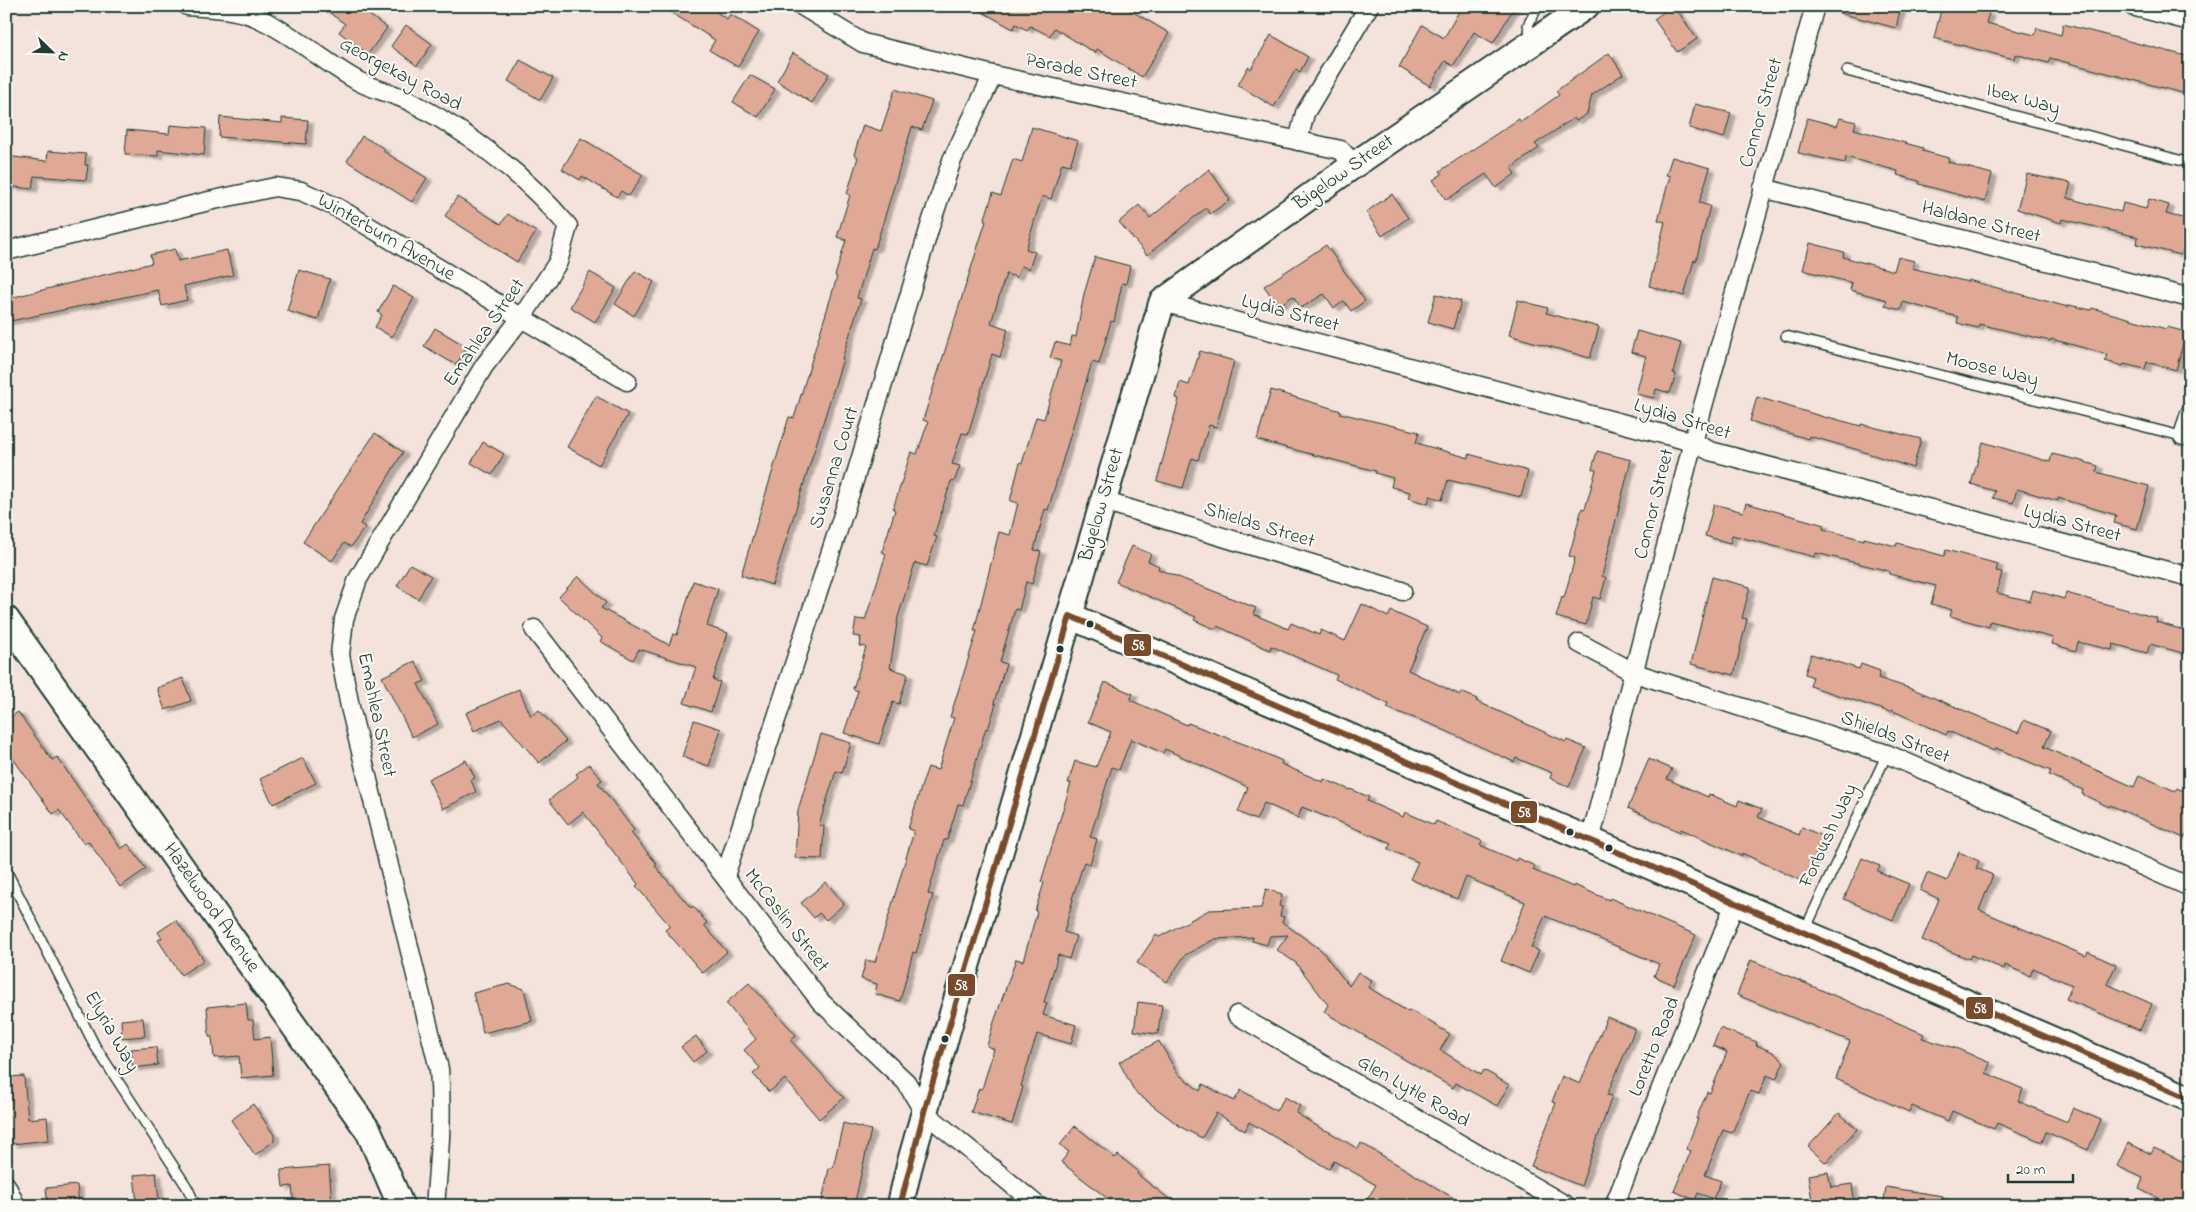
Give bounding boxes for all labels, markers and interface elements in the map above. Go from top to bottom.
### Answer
north arrow [28,28,78,78]
street label: Georgekay Road [333,30,467,120]
street label: Parade Street [1022,46,1140,98]
text: N [51,48,74,65]
street label: Connor Street [1732,54,1792,171]
street label: Ibex Way [1983,76,2063,124]
street label: Bigelow Street [1287,127,1401,220]
street label: Winterburn Avenue [312,187,460,289]
street label: Haldane Street [1918,194,2044,252]
street label: Emahlea Street [437,273,533,393]
street label: Lydia Street [1238,287,1342,341]
street label: Moose Way [1943,344,2041,396]
street label: Lydia Street [1630,391,1734,449]
street label: Susanna Court [803,403,867,533]
street label: Bigelow Street [1072,444,1133,567]
street label: Connor Street [1627,445,1683,562]
street label: Shields Street [1200,495,1319,557]
street label: Lydia Street [2020,497,2124,551]
unlabelled marker [1085,619,1095,629]
line badge: 58 [1123,633,1152,657]
text: 58 [1131,636,1145,657]
unlabelled marker [1055,644,1065,654]
street label: Emahlea Street [349,650,403,780]
street label: Shields Street [1836,704,1954,772]
street label: Forbush Way [1792,779,1866,894]
line badge: 58 [1510,800,1538,824]
text: 58 [1517,803,1531,824]
unlabelled marker [1565,827,1575,837]
street label: Hazelwood Avenue [155,837,267,979]
unlabelled marker [1604,843,1614,853]
street label: McCaslin Street [736,863,836,979]
line badge: 58 [947,973,976,997]
text: 58 [954,976,968,997]
street label: Elyria Way [76,986,146,1078]
street label: Loretto Road [1622,993,1688,1101]
line badge: 58 [1965,996,1994,1020]
text: 58 [1973,999,1987,1020]
unlabelled marker [940,1034,950,1044]
street label: Glen Lytle Road [1351,1048,1475,1136]
scale bar [2008,1152,2074,1184]
text: 20 m [2016,1159,2046,1181]

